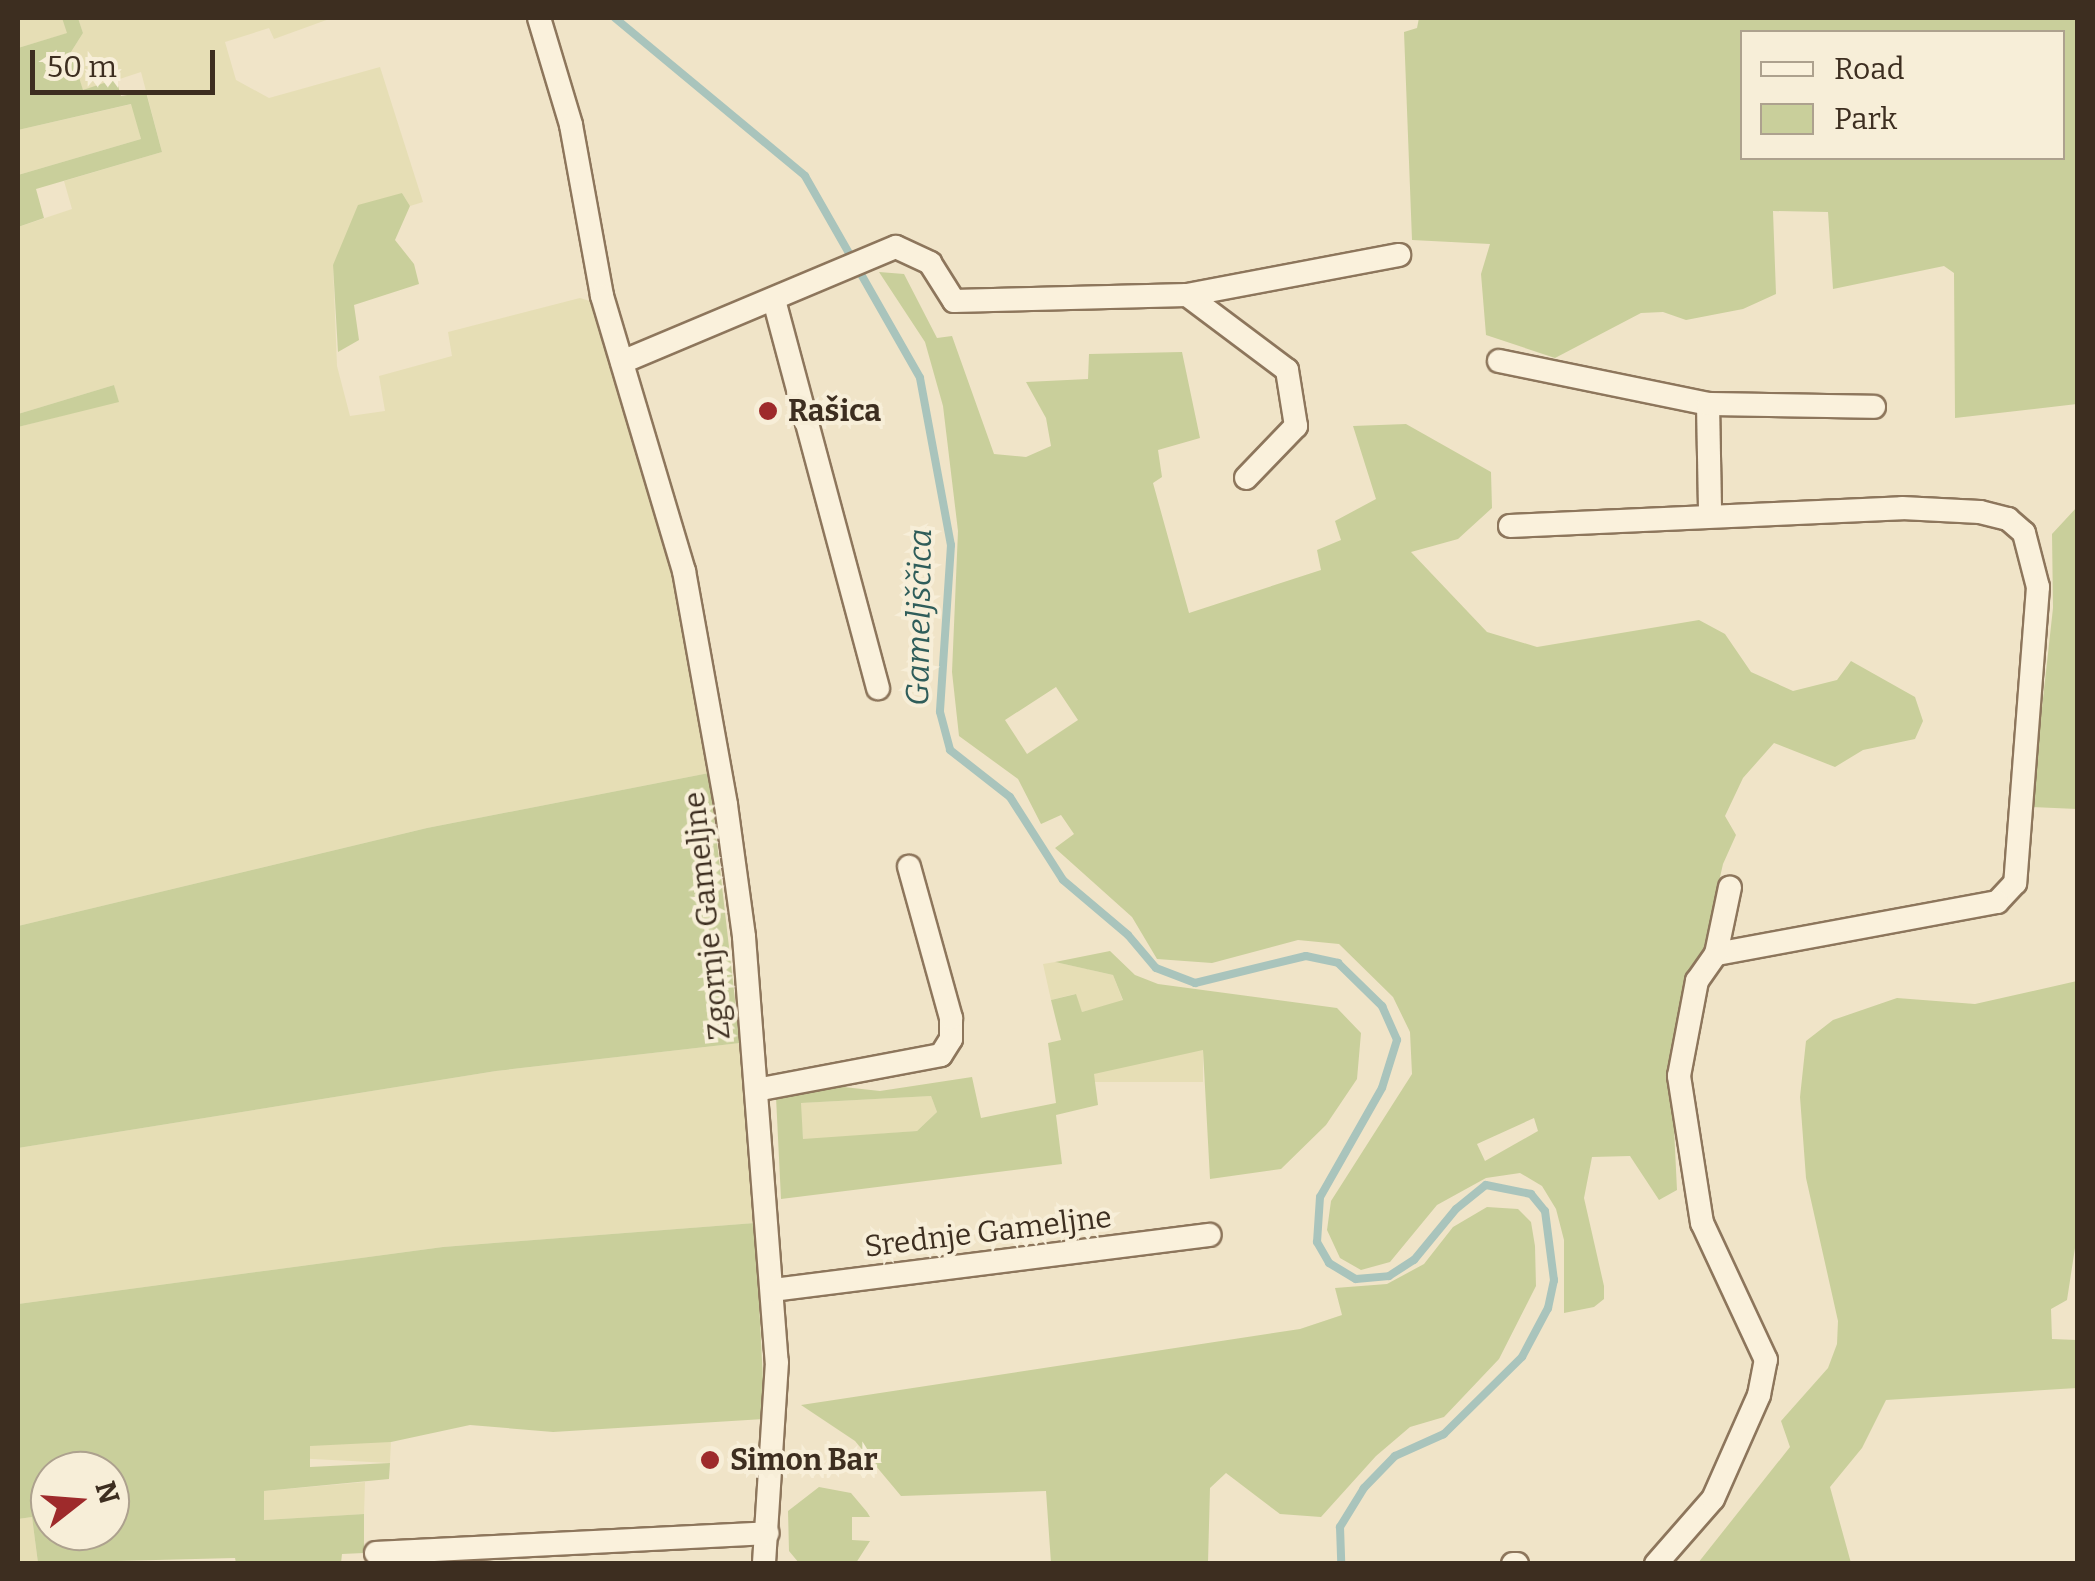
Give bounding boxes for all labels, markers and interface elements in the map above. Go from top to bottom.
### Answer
scale bar [35,30,220,92]
legend [1740,30,2065,160]
text: 50 m [47,49,117,85]
text: Road [1834,51,1905,87]
text: Park [1834,101,1897,137]
place label: Rašica [788,393,881,429]
marker: Rašica [757,400,779,422]
water label: Gameljščica [898,528,940,706]
street label: Zgornje Gameljne [676,790,738,1042]
street label: Srednje Gameljne [862,1199,1114,1265]
place label: Simon Bar [730,1442,878,1478]
marker: Simon Bar [699,1449,721,1471]
north arrow [30,1451,130,1551]
text: N [88,1478,126,1508]

